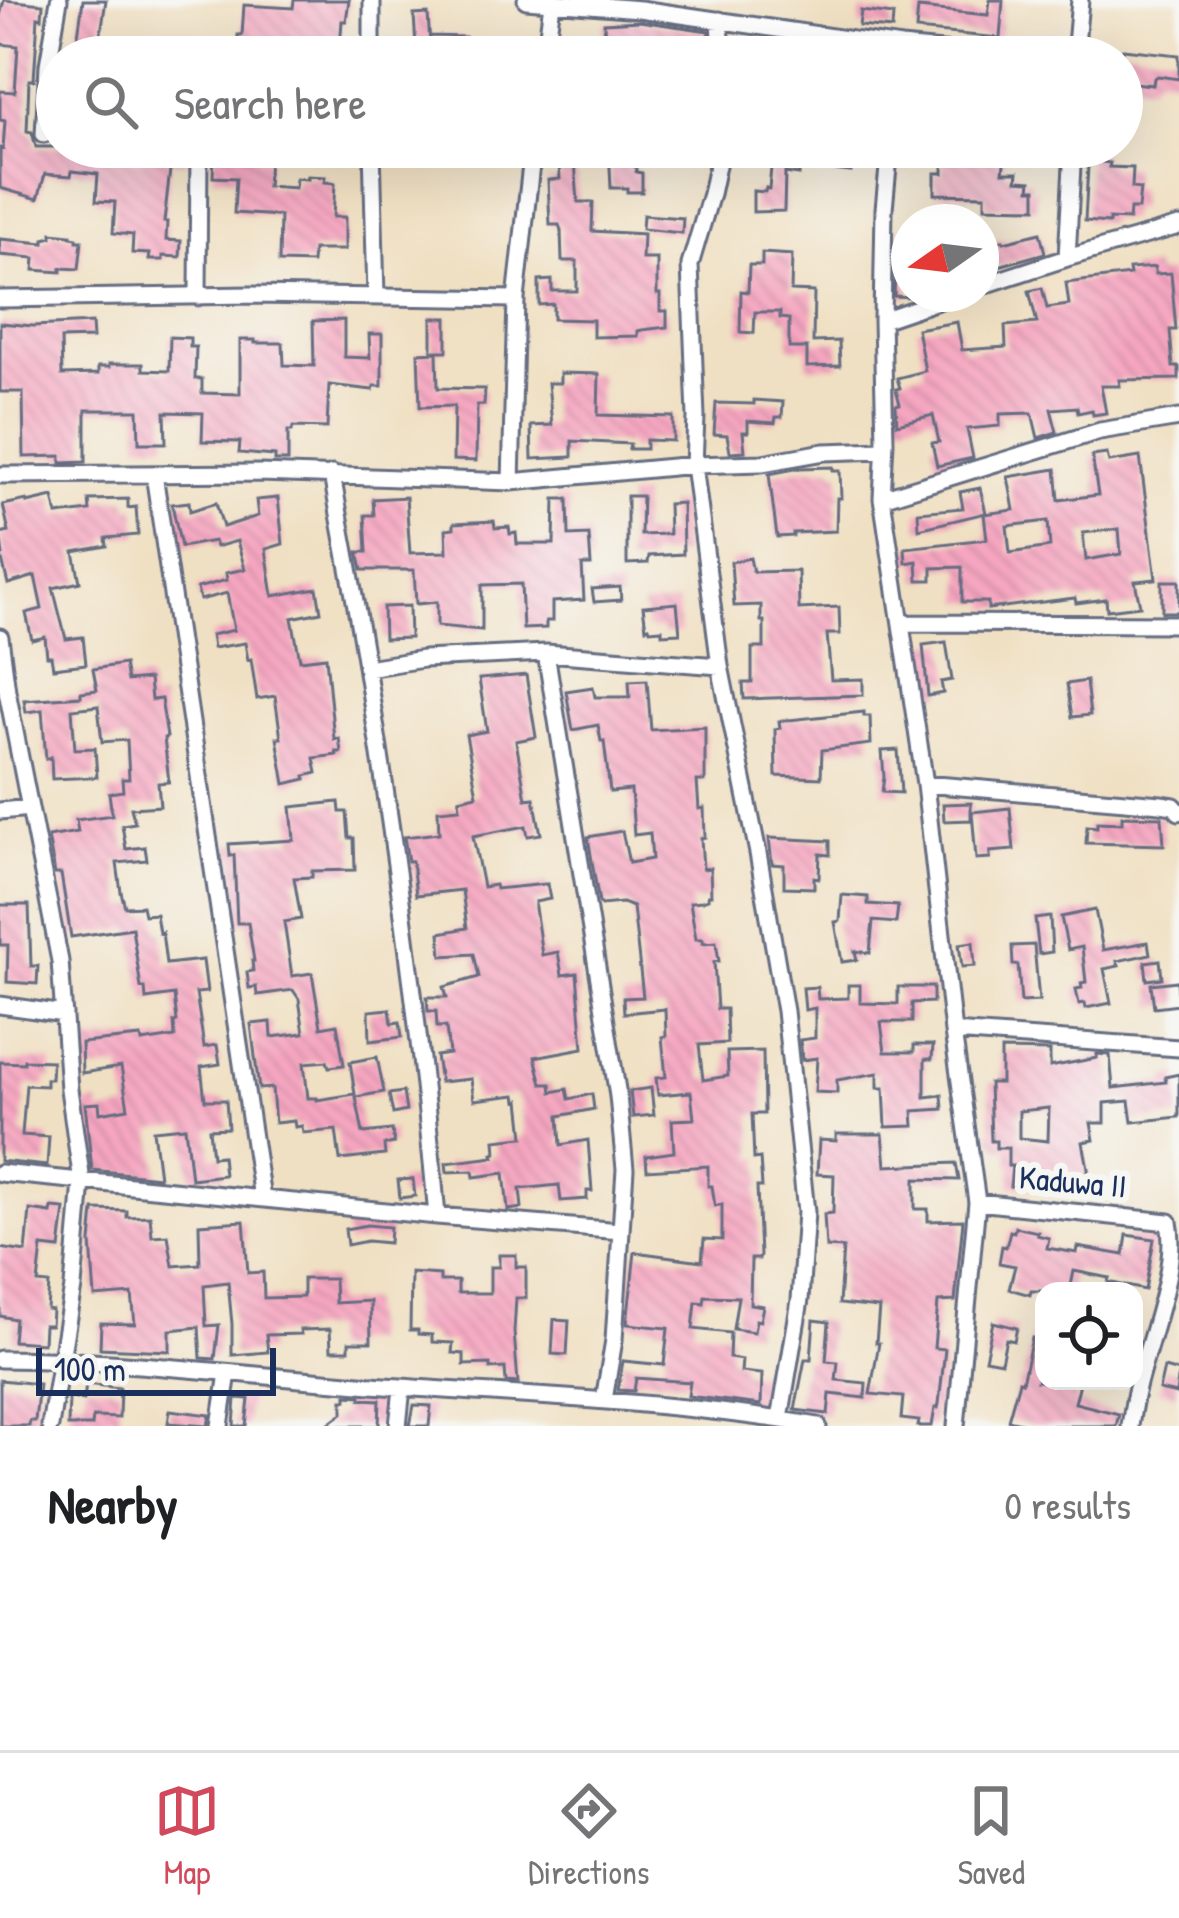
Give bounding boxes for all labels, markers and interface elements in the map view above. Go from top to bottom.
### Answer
search box [36,36,1143,168]
icon: search [78,69,144,135]
text: Search here [174,72,366,133]
north arrow [891,204,999,312]
street label: Kaduwa II [1017,1154,1129,1208]
map controls [1035,1282,1143,1390]
button: locate [1035,1282,1143,1390]
scale bar [36,1342,276,1395]
text: 100 m [54,1347,126,1391]
text: Nearby [48,1470,178,1539]
text: 0 results [1005,1478,1131,1531]
tab: Map [154,1778,220,1894]
tab: Directions [528,1778,650,1894]
tab: Saved [958,1778,1025,1894]

